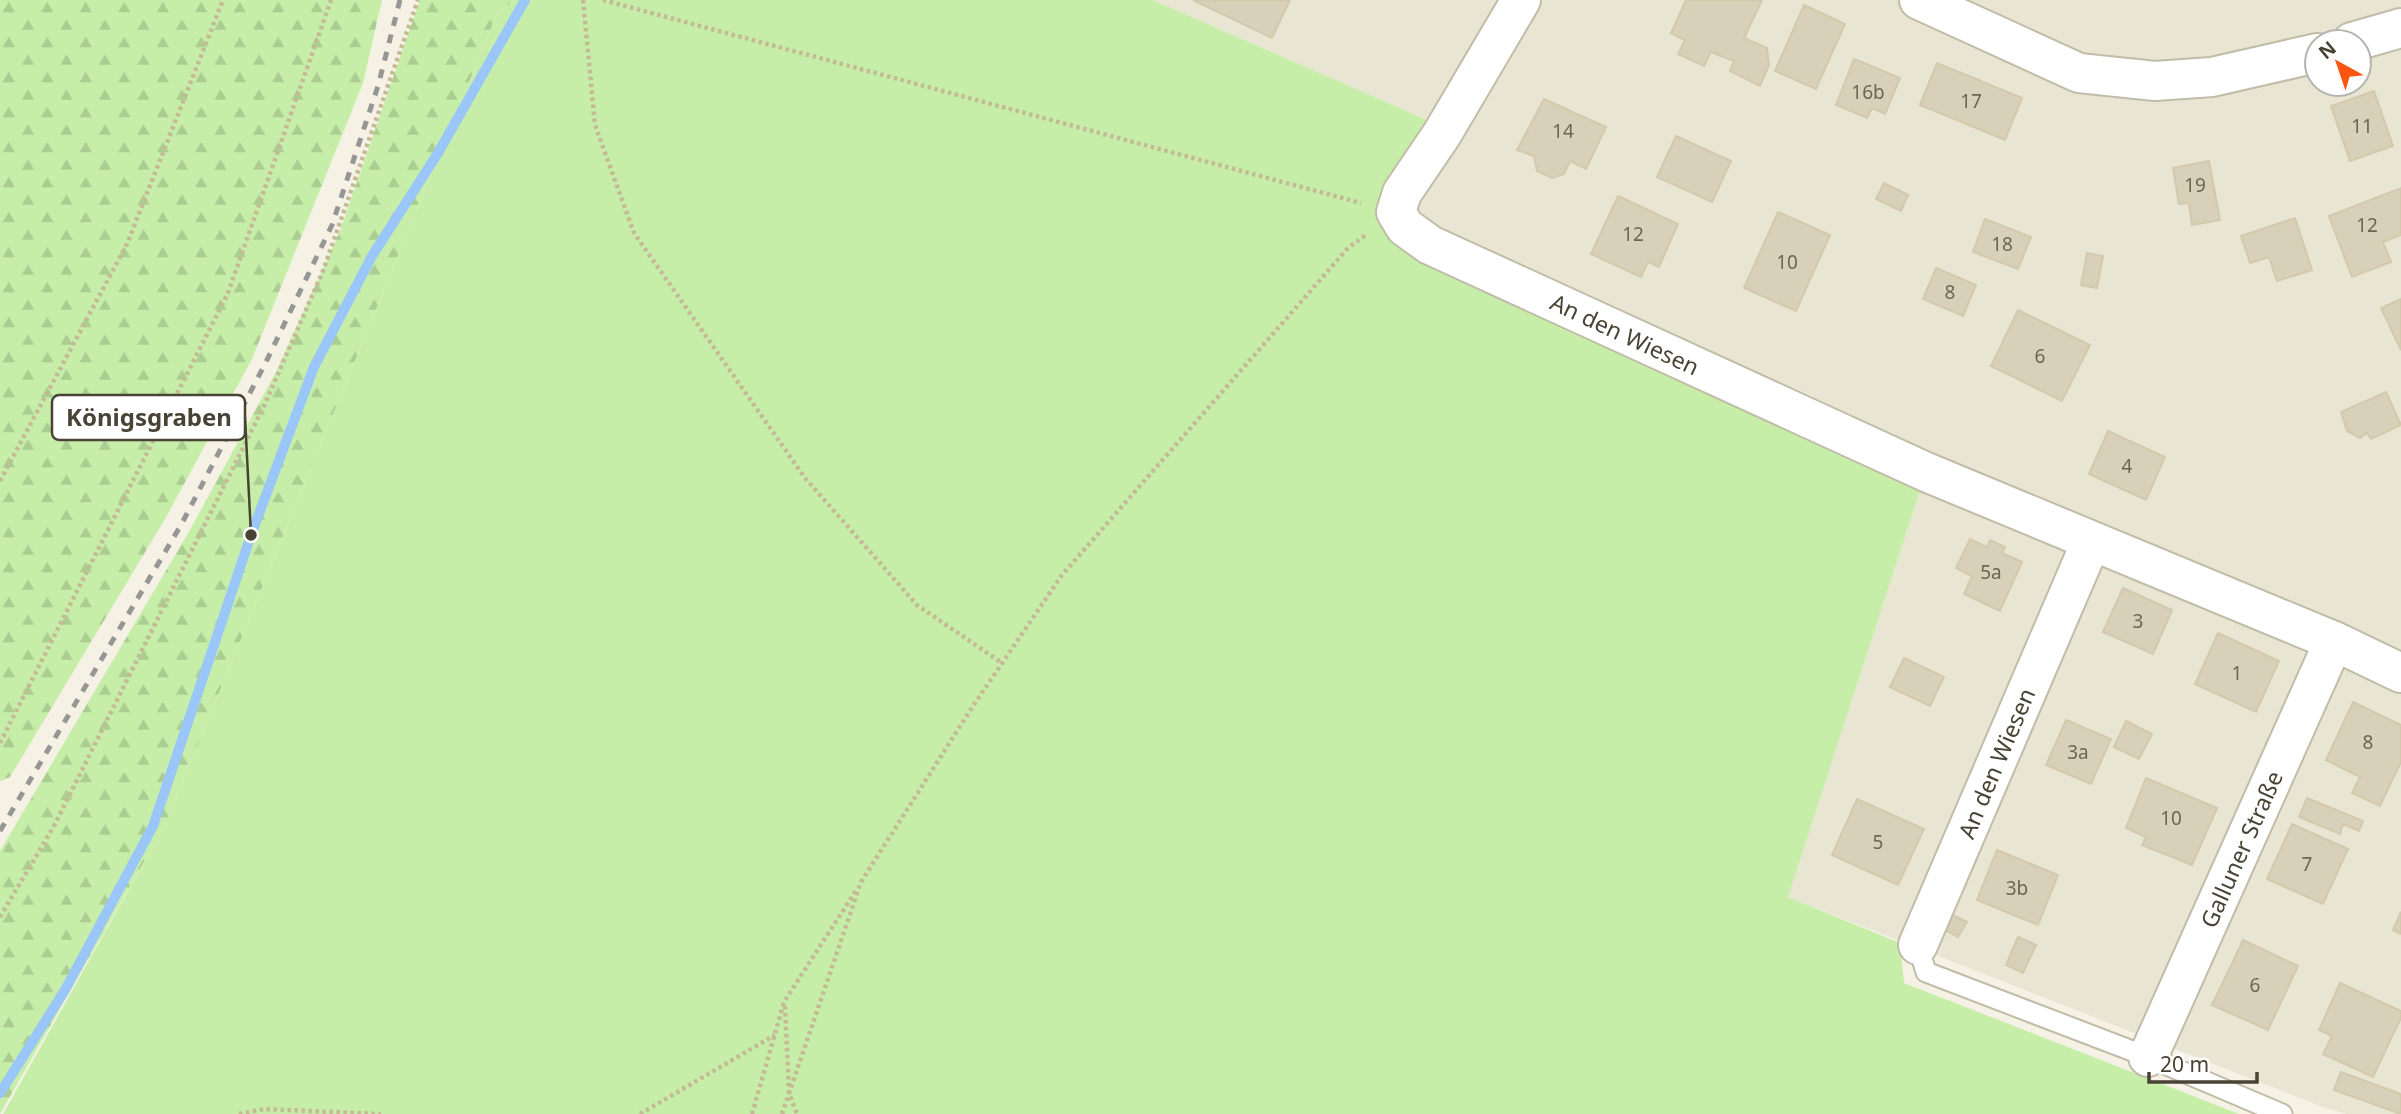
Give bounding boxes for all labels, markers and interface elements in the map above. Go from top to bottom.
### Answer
north arrow [2303,28,2373,98]
text: N [2313,35,2341,65]
house number: 16b [1851,79,1885,105]
house number: 17 [1960,88,1982,114]
house number: 11 [2351,113,2373,139]
house number: 14 [1552,118,1574,144]
house number: 19 [2184,172,2206,198]
house number: 12 [2356,212,2378,238]
house number: 12 [1622,221,1644,247]
house number: 18 [1991,231,2013,257]
house number: 10 [1776,249,1798,275]
house number: 8 [1945,279,1955,305]
street label: An den Wiesen [1545,286,1705,382]
house number: 6 [2035,343,2045,369]
callout: Königsgraben [52,395,245,440]
text: Königsgraben [66,400,232,433]
house number: 4 [2122,453,2133,479]
house number: 5a [1980,559,2002,585]
house number: 3 [2133,608,2143,634]
house number: 1 [2232,660,2242,686]
street label: An den Wiesen [1950,683,2042,843]
house number: 8 [2363,729,2373,755]
house number: 3a [2067,739,2089,765]
street label: Galluner Straße [2192,765,2290,933]
house number: 10 [2160,805,2182,831]
house number: 5 [1873,829,1883,855]
house number: 7 [2302,851,2312,877]
house number: 3b [2006,875,2028,901]
house number: 6 [2250,972,2260,998]
scale bar [2149,1040,2258,1084]
text: 20 m [2160,1050,2209,1078]

